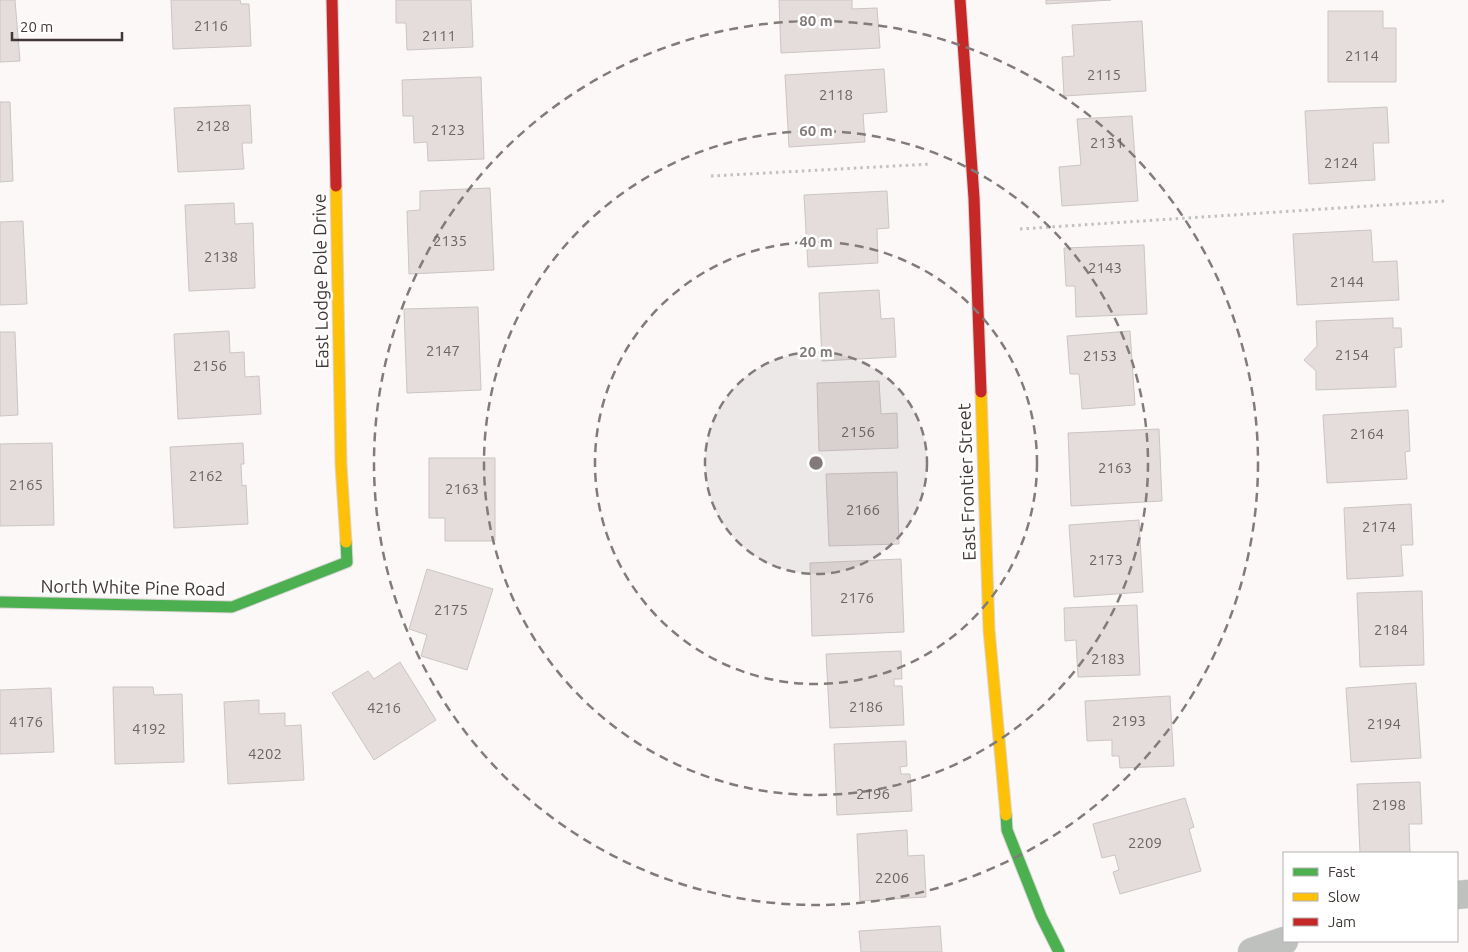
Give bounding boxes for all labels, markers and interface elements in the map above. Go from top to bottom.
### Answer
scale bar [12,10,122,42]
text: 80 m [799,12,833,29]
house number: 2116 [194,17,228,34]
text: 20 m [20,18,53,35]
house number: 2111 [422,27,456,44]
house number: 2114 [1345,47,1379,64]
house number: 2115 [1087,66,1121,83]
house number: 2118 [819,86,853,103]
house number: 2128 [196,117,230,134]
house number: 2123 [431,121,465,138]
text: 60 m [799,122,833,139]
house number: 2131 [1090,134,1124,151]
house number: 2124 [1324,154,1358,171]
street label: East Lodge Pole Drive [308,193,332,369]
house number: 2135 [433,232,467,249]
text: 40 m [799,233,833,250]
house number: 2138 [204,248,238,265]
house number: 2143 [1088,259,1122,276]
house number: 2144 [1330,273,1364,290]
house number: 2147 [426,342,460,359]
text: 20 m [799,343,833,360]
house number: 2154 [1335,346,1369,363]
house number: 2153 [1083,347,1117,364]
house number: 2156 [193,357,227,374]
street label: East Frontier Street [953,403,979,561]
house number: 2156 [841,423,875,440]
house number: 2164 [1350,425,1384,442]
centre of rings [807,454,825,472]
house number: 2163 [1098,459,1132,476]
house number: 2162 [189,467,223,484]
house number: 2165 [9,476,43,493]
house number: 2163 [445,480,479,497]
house number: 2166 [846,501,880,518]
house number: 2174 [1362,518,1396,535]
house number: 2173 [1089,551,1123,568]
street label: North White Pine Road [40,575,226,599]
house number: 2176 [840,589,874,606]
house number: 2175 [434,601,468,618]
house number: 2184 [1374,621,1408,638]
house number: 2183 [1091,650,1125,667]
house number: 2186 [849,698,883,715]
house number: 4216 [367,699,401,716]
house number: 2193 [1112,712,1146,729]
house number: 4176 [9,713,43,730]
house number: 2194 [1367,715,1401,732]
house number: 4192 [132,720,166,737]
house number: 4202 [248,745,282,762]
house number: 2196 [856,785,890,802]
house number: 2198 [1372,796,1406,813]
house number: 2209 [1128,834,1162,851]
legend [1283,852,1458,942]
text: Fast [1328,863,1356,880]
house number: 2206 [875,869,909,886]
text: Slow [1328,888,1361,905]
text: Jam [1328,913,1356,930]

